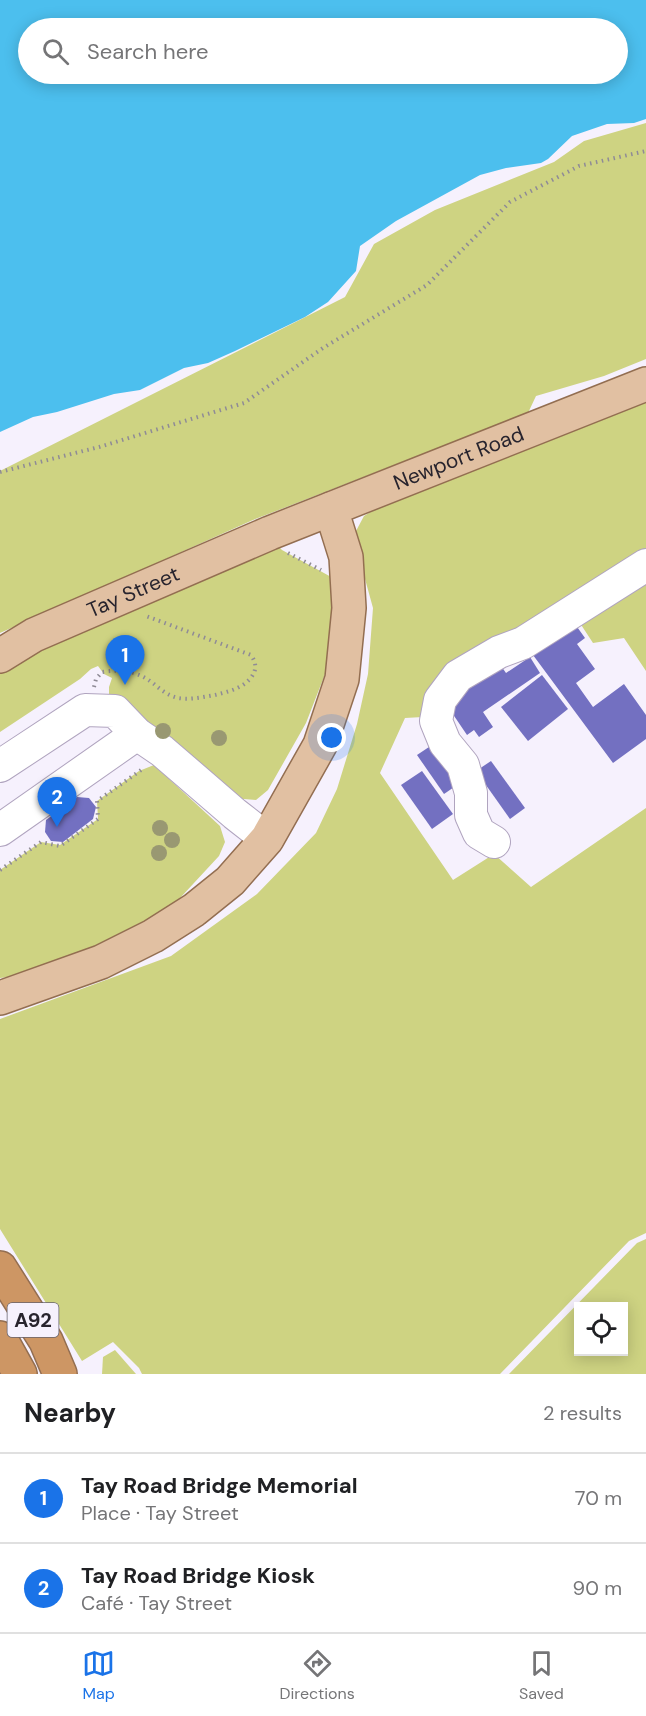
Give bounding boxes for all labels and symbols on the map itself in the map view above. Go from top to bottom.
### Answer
street label: Newport Road [389,420,528,497]
street label: Tay Street [83,560,184,624]
pin: 1 [106,636,144,685]
your location [317,723,346,752]
pin: 2 [38,778,76,827]
road number: A92 [8,1303,58,1337]

